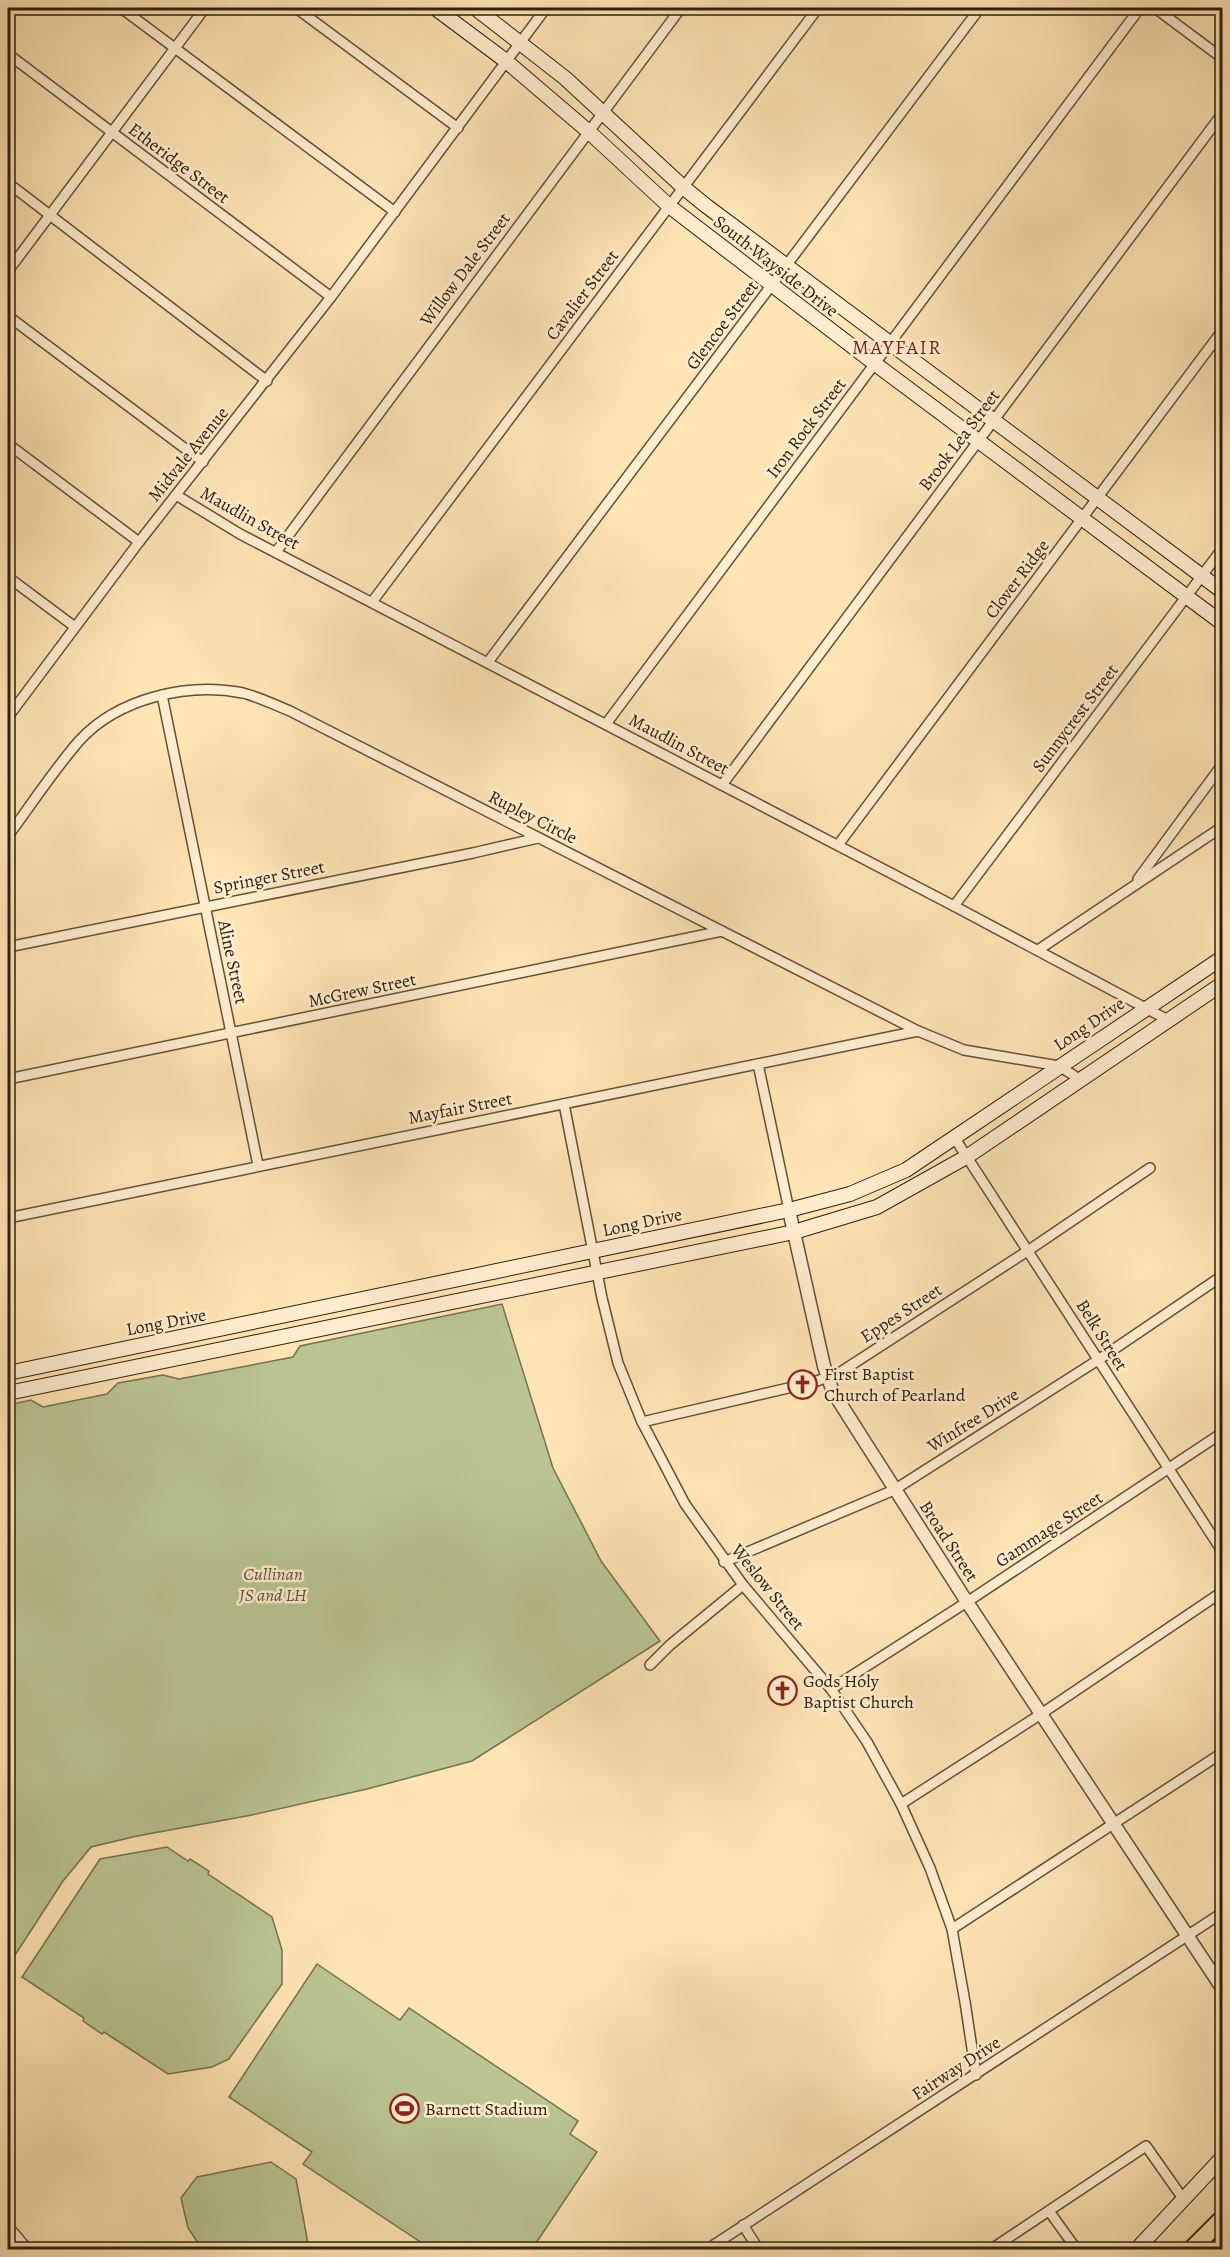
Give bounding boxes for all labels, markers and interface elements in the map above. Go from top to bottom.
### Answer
street label: Etheridge Street [124,117,235,209]
street label: Willow Dale Street [414,207,516,331]
street label: South Wayside Drive [709,210,843,322]
street label: Cavalier Street [540,245,624,345]
street label: Glencoe Street [680,275,764,375]
district label: MAYFAIR [852,334,942,361]
street label: Iron Rock Street [761,373,852,483]
street label: Brook Lea Street [913,384,1005,496]
street label: Midvale Avenue [142,402,234,506]
street label: Maudlin Street [196,481,304,555]
street label: Clover Ridge [979,535,1055,623]
street label: Sunnycrest Street [1026,659,1124,777]
street label: Maudlin Street [625,708,733,780]
street label: Rupley Circle [485,784,581,850]
street label: Springer Street [211,854,327,900]
street label: Aline Street [212,917,254,1006]
street label: McGrew Street [306,967,418,1013]
street label: Long Drive [1049,991,1129,1057]
street label: Mayfair Street [406,1086,514,1130]
street label: Long Drive [600,1202,684,1242]
street label: Eppes Street [856,1278,946,1348]
street label: Belk Street [1071,1295,1133,1375]
street label: Long Drive [124,1302,208,1342]
place label: First Baptist Church of Pearland [824,1362,966,1407]
church icon: First Baptist Church of Pearland [787,1368,819,1400]
street label: Winfree Drive [922,1382,1023,1458]
street label: Gammage Street [991,1485,1107,1573]
street label: Broad Street [914,1496,984,1586]
street label: Weslow Street [725,1538,810,1635]
park label: Cullinan JS and LH [238,1562,307,1607]
place label: Gods Holy Baptist Church [803,1669,914,1714]
church icon: Gods Holy Baptist Church [766,1675,798,1707]
street label: Fairway Drive [907,2030,1005,2106]
sports icon: Barnett Stadium [388,2093,420,2125]
place label: Barnett Stadium [425,2097,548,2121]

